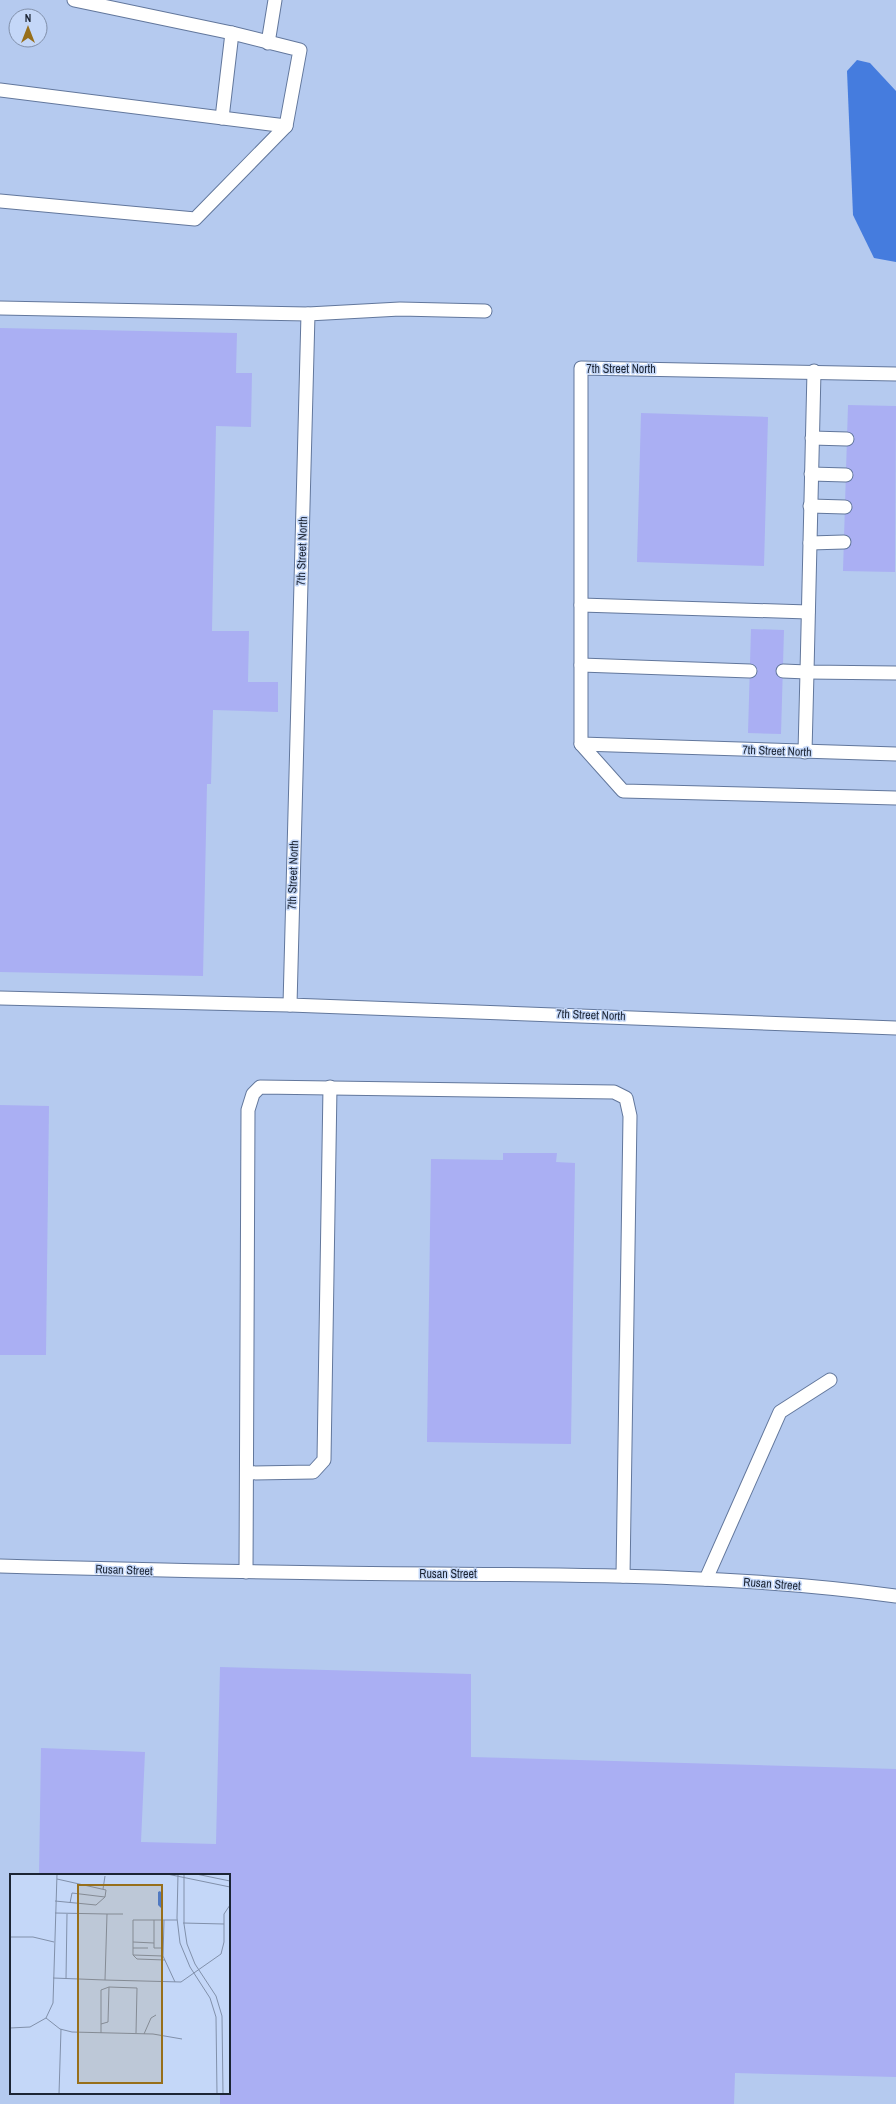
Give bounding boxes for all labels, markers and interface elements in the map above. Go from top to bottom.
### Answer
north arrow [8,8,48,48]
text: N [25,11,31,25]
street label: 7th Street North [586,361,656,377]
street label: 7th Street North [293,516,311,586]
street label: 7th Street North [742,742,812,760]
street label: 7th Street North [284,840,302,910]
street label: 7th Street North [556,1006,626,1024]
street label: Rusan Street [95,1561,153,1579]
street label: Rusan Street [419,1566,477,1582]
street label: Rusan Street [743,1574,801,1594]
inset map [10,1874,230,2094]

